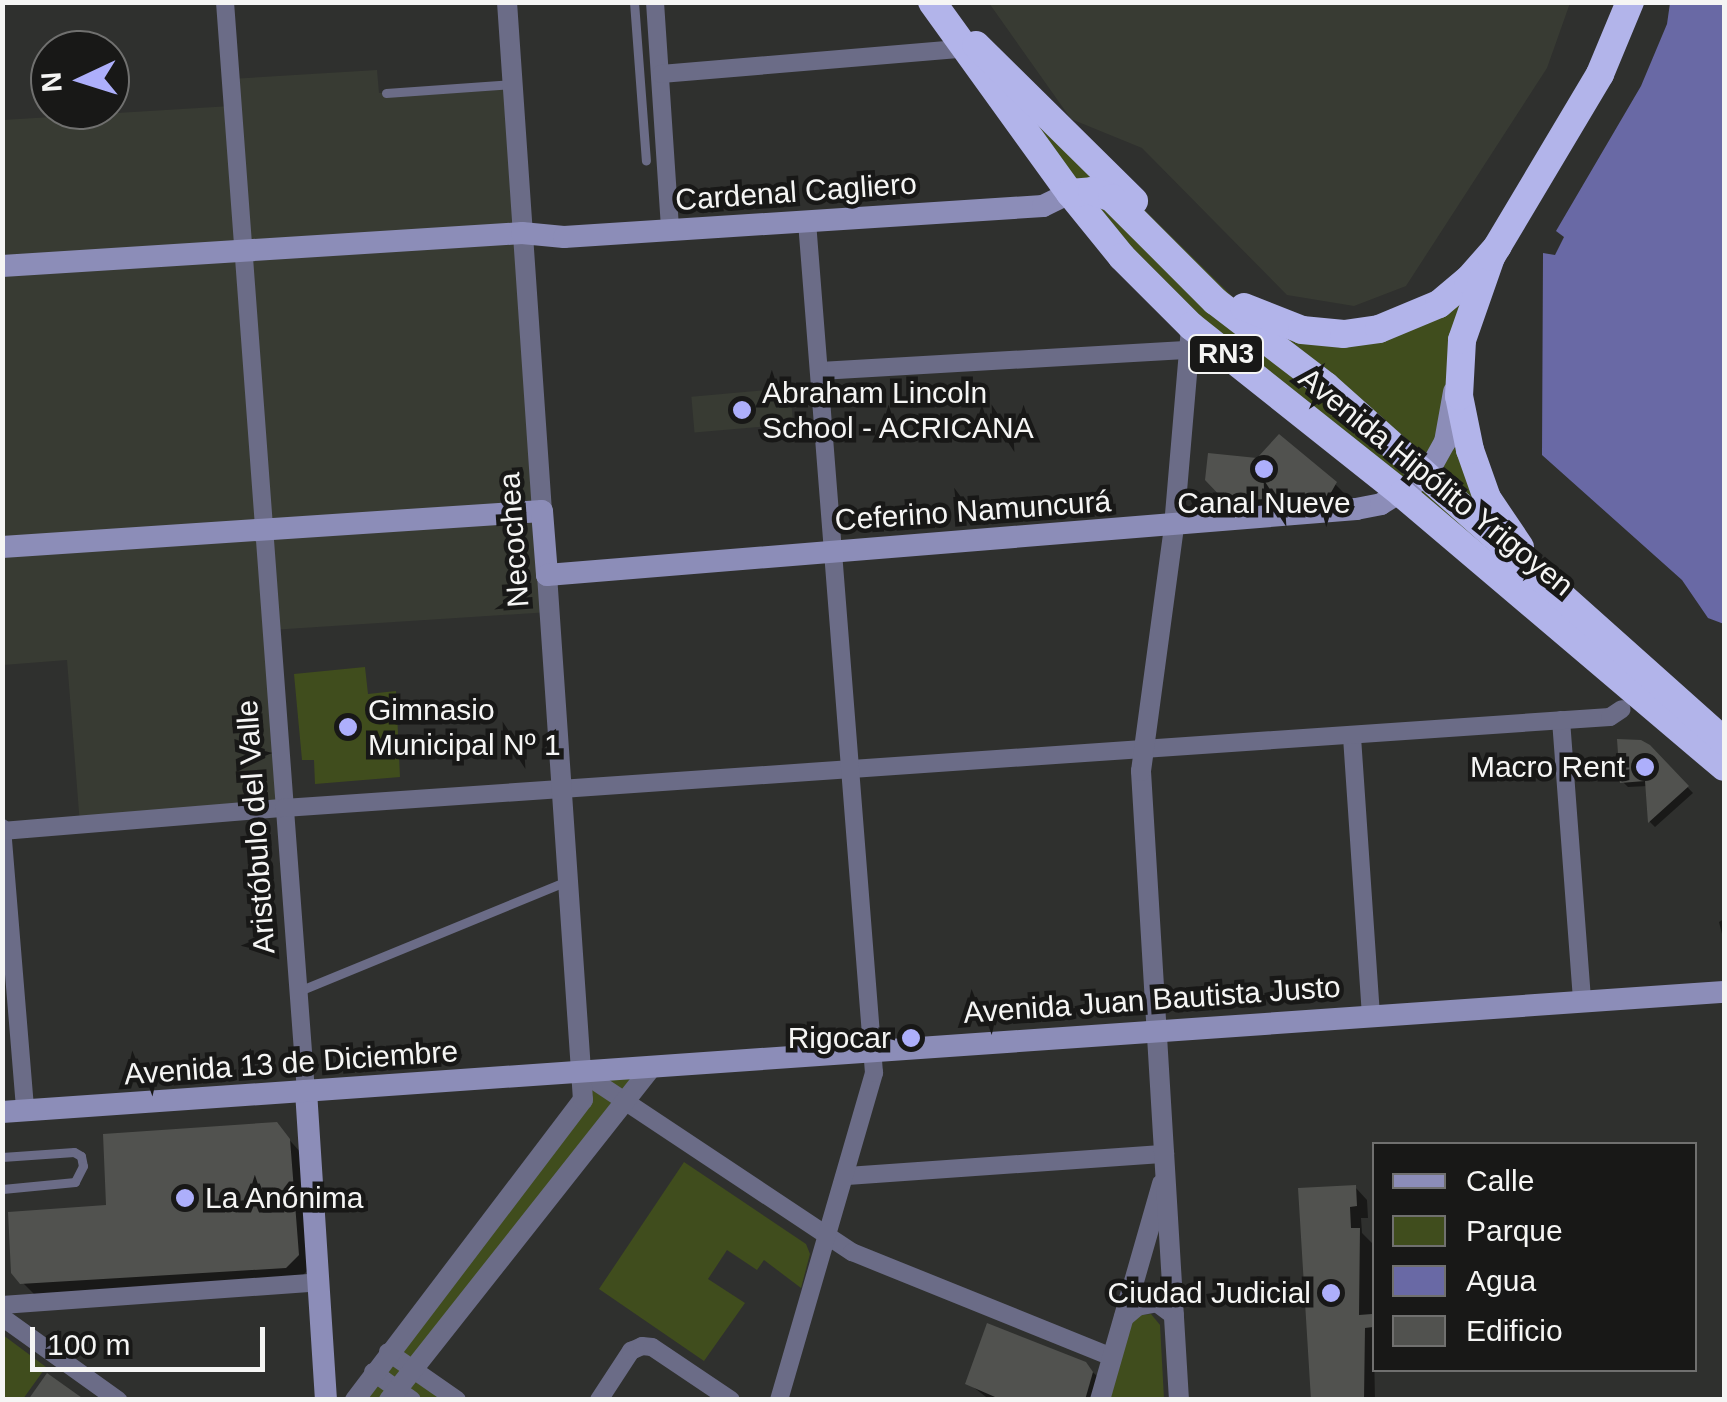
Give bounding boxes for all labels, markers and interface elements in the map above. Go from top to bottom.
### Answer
north arrow [30,30,130,130]
text: N [35,71,68,93]
street label: Cardenal Cagliero [674,166,918,218]
road number: RN3 [1186,331,1266,377]
street label: Avenida Hipólito Yrigoyen [1291,360,1581,604]
place label: Abraham Lincoln School - ACRICANA [762,375,1035,446]
marker: Abraham Lincoln School - ACRICANA [731,399,753,421]
marker: Canal Nueve [1253,458,1275,480]
street label: Necochea [491,471,537,609]
street label: Ceferino Namuncurá [834,483,1112,539]
place label: Canal Nueve [1177,485,1351,521]
place label: Gimnasio Municipal Nº 1 [368,692,561,762]
street label: Aristóbulo del Valle [229,699,283,955]
marker: Gimnasio Municipal Nº 1 [337,716,359,738]
place label: Macro Rent [1470,749,1625,785]
marker: Macro Rent [1634,756,1656,778]
street label: Avenida Juan Bautista Justo [962,969,1342,1031]
place label: Rigocar [788,1020,891,1056]
marker: Rigocar [900,1027,922,1049]
street label: Avenida 13 de Diciembre [123,1033,459,1093]
legend [1372,1142,1697,1372]
text: Calle [1466,1164,1534,1197]
place label: La Anónima [205,1180,365,1216]
marker: La Anónima [174,1187,196,1209]
text: Parque [1466,1214,1563,1247]
text: Agua [1466,1264,1536,1297]
place label: Ciudad Judicial [1108,1275,1311,1311]
marker: Ciudad Judicial [1320,1282,1342,1304]
scale bar [35,1307,270,1369]
text: Edificio [1466,1314,1563,1347]
text: 100 m [47,1328,130,1361]

